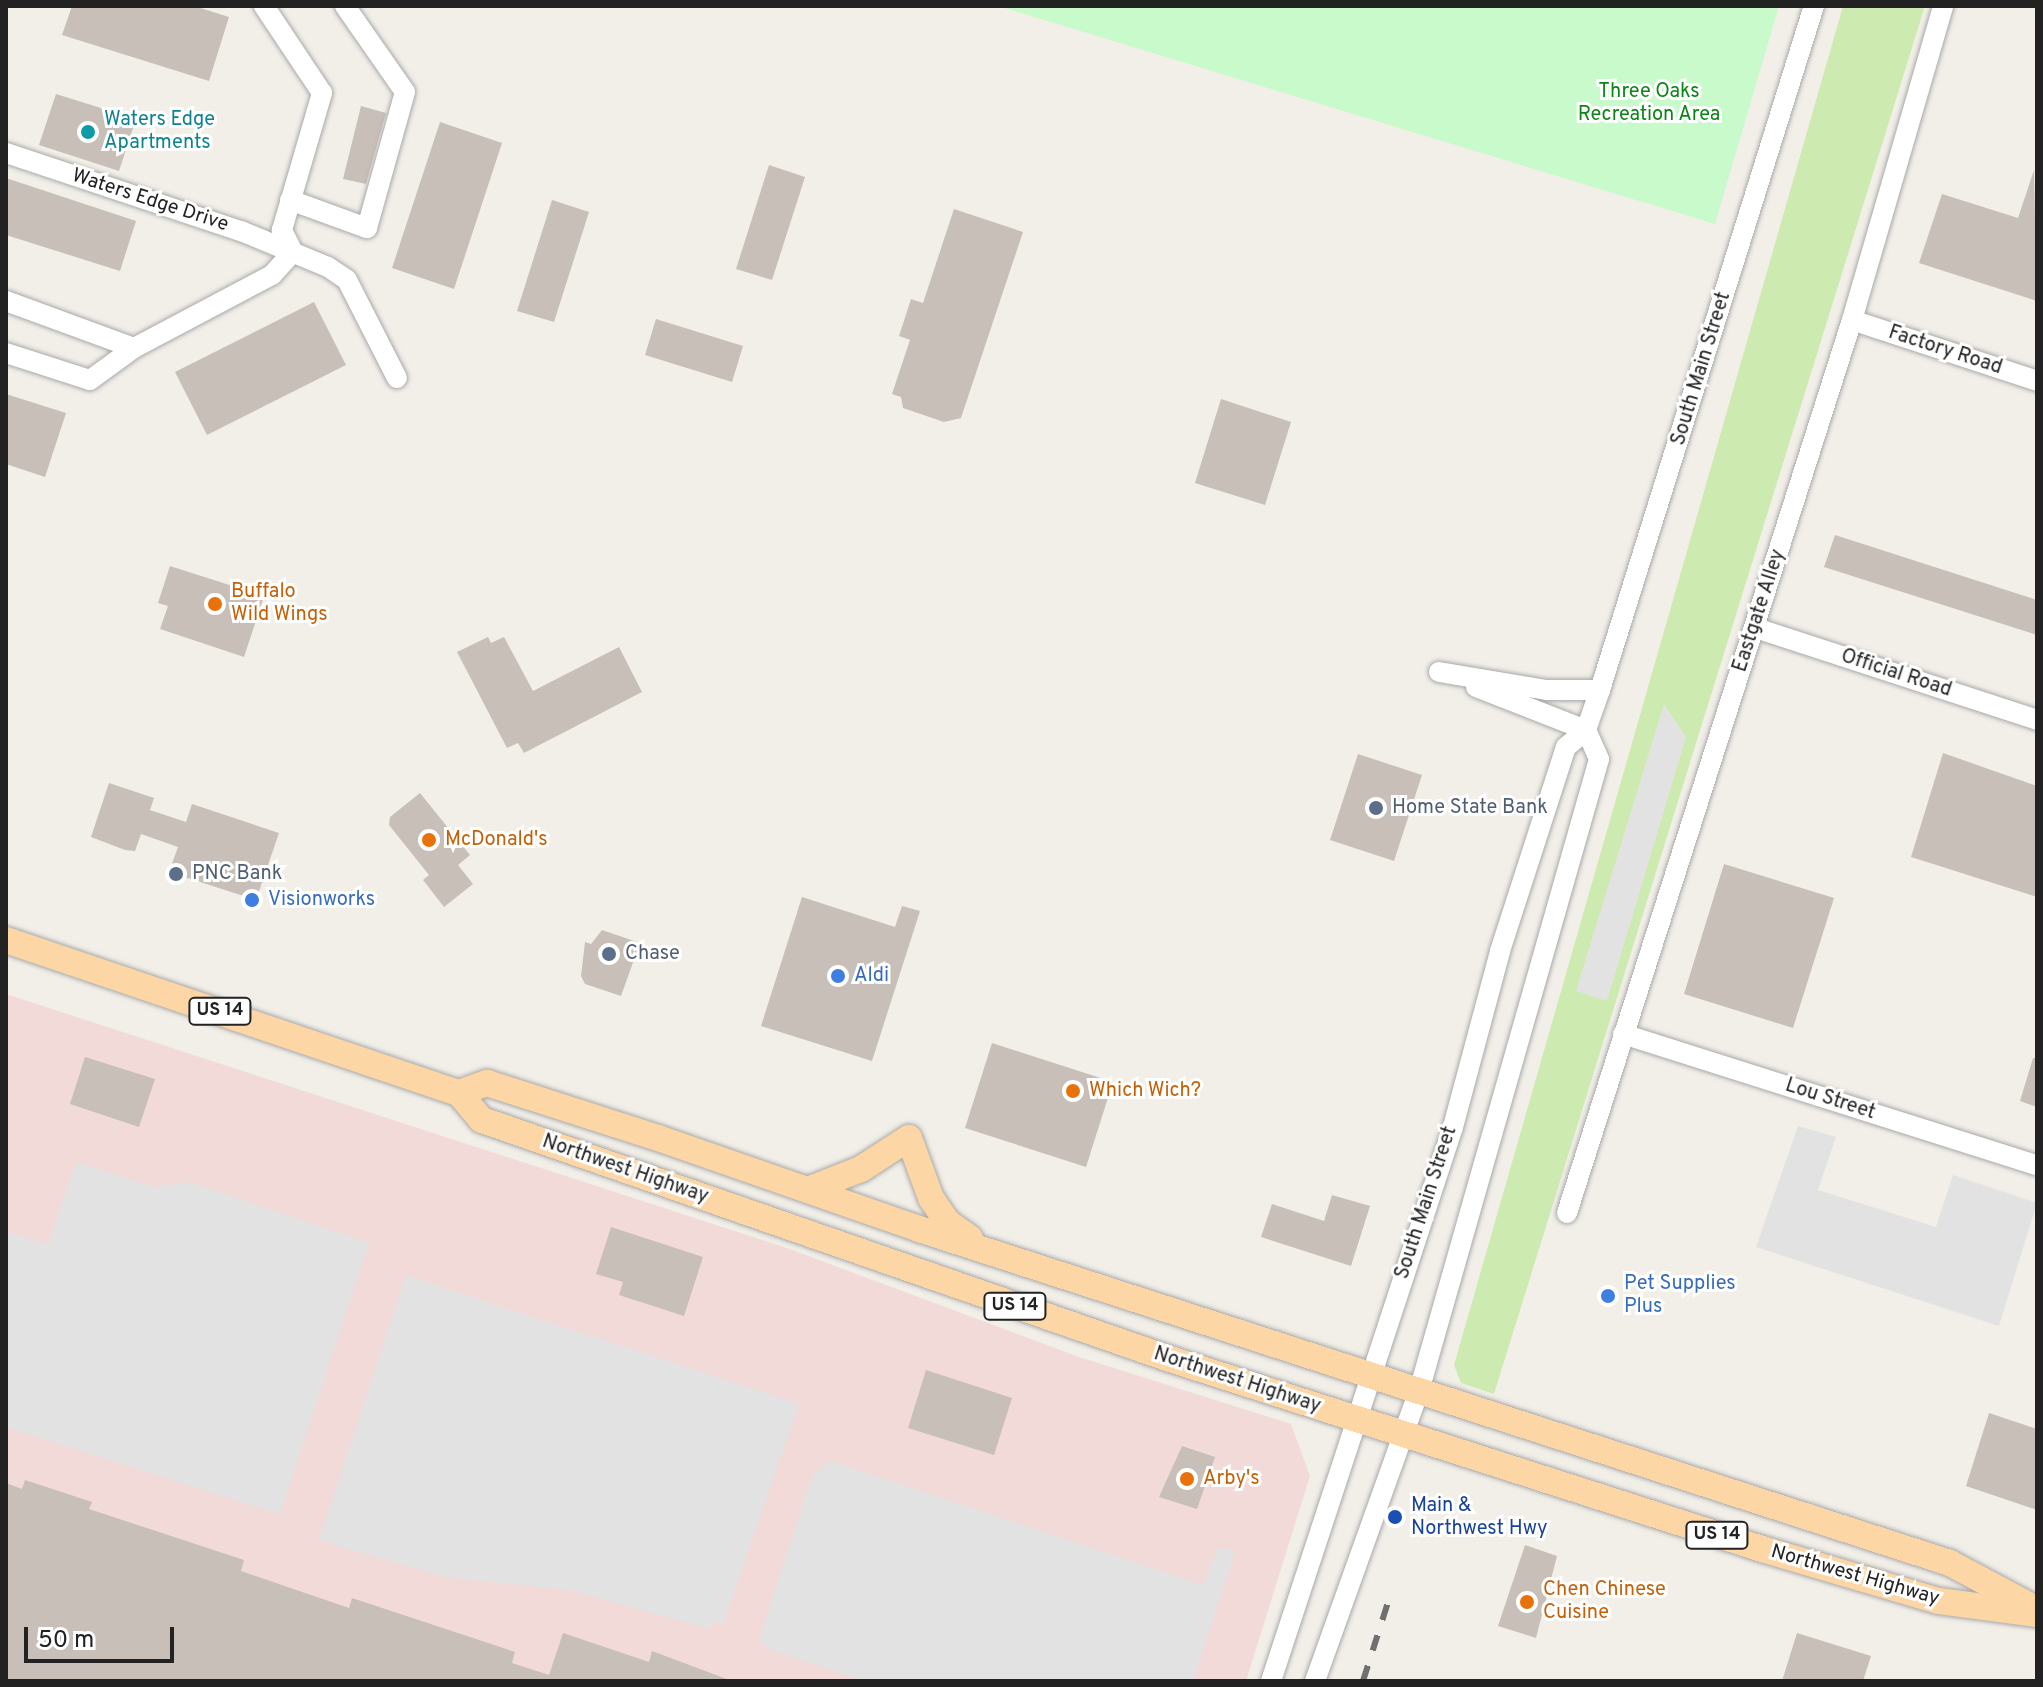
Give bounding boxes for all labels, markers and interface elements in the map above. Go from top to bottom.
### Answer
park label: Three Oaks Recreation Area [1577,80,1721,127]
place label: Waters Edge Apartments [104,108,215,155]
marker: Waters Edge Apartments [79,123,97,141]
street label: Waters Edge Drive [69,164,231,238]
street label: South Main Street [1667,289,1737,449]
street label: Factory Road [1885,321,2005,381]
street label: Eastgate Alley [1729,546,1791,676]
place label: Buffalo Wild Wings [231,580,328,627]
marker: Buffalo Wild Wings [206,595,224,613]
street label: Official Road [1838,645,1954,703]
place label: Home State Bank [1392,796,1548,820]
marker: Home State Bank [1367,799,1385,817]
place label: McDonald's [445,828,548,852]
marker: McDonald's [420,831,438,849]
place label: PNC Bank [192,862,282,886]
marker: PNC Bank [167,865,185,883]
place label: Visionworks [268,888,375,912]
marker: Visionworks [243,891,261,909]
place label: Chase [625,942,680,966]
marker: Chase [600,945,618,963]
place label: Aldi [854,964,889,988]
marker: Aldi [829,967,847,985]
road number: US 14 [188,997,252,1025]
street label: Lou Street [1782,1074,1878,1126]
place label: Which Wich? [1089,1079,1202,1103]
marker: Which Wich? [1064,1082,1082,1100]
street label: South Main Street [1391,1124,1463,1282]
street label: Northwest Highway [539,1130,711,1210]
place label: Pet Supplies Plus [1624,1272,1736,1319]
marker: Pet Supplies Plus [1599,1287,1617,1305]
road number: US 14 [983,1292,1047,1320]
street label: Northwest Highway [1150,1343,1324,1419]
place label: Arby's [1203,1467,1260,1491]
marker: Arby's [1178,1470,1196,1488]
place label: Main & Northwest Hwy [1411,1494,1548,1541]
marker: Main & Northwest Hwy [1386,1508,1404,1526]
road number: US 14 [1685,1521,1749,1549]
street label: Northwest Highway [1768,1540,1942,1612]
place label: Chen Chinese Cuisine [1543,1578,1666,1625]
marker: Chen Chinese Cuisine [1518,1593,1536,1611]
scale bar [28,1611,178,1661]
text: 50 m [38,1626,94,1656]

